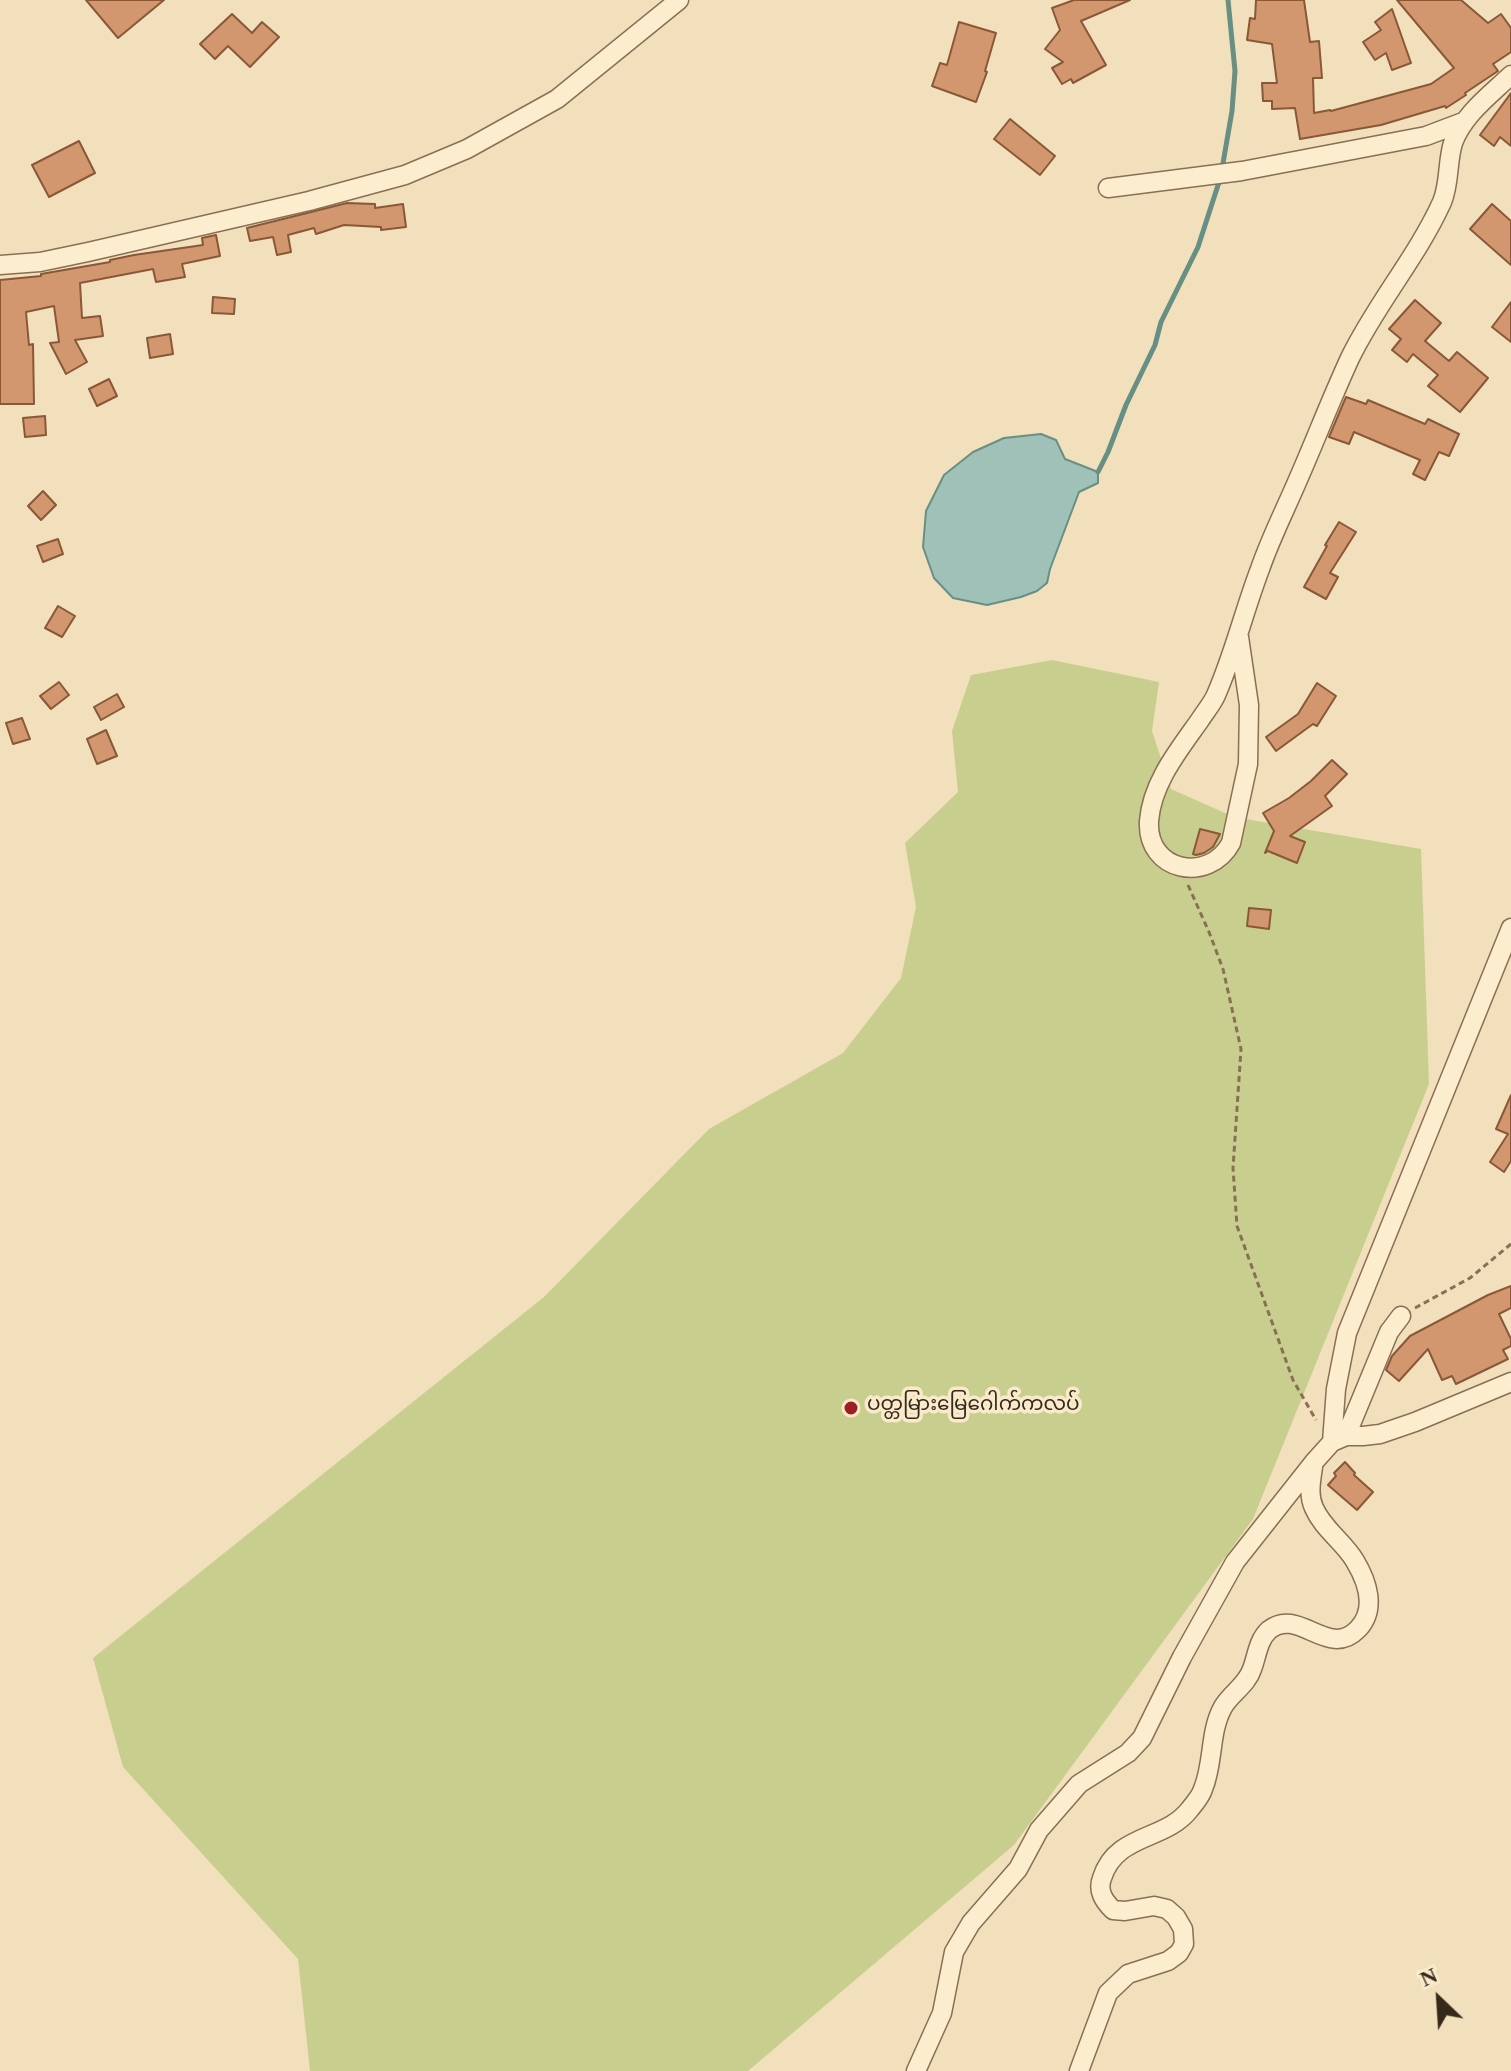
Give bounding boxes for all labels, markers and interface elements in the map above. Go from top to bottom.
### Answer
place label: ပတ္တမြားမြေဂေါက်ကလပ် [867,1396,1080,1420]
marker: ပတ္တမြားမြေဂေါက်ကလပ် [842,1399,860,1417]
north arrow [1399,1959,1479,2039]
text: N [1416,1962,1441,1991]

